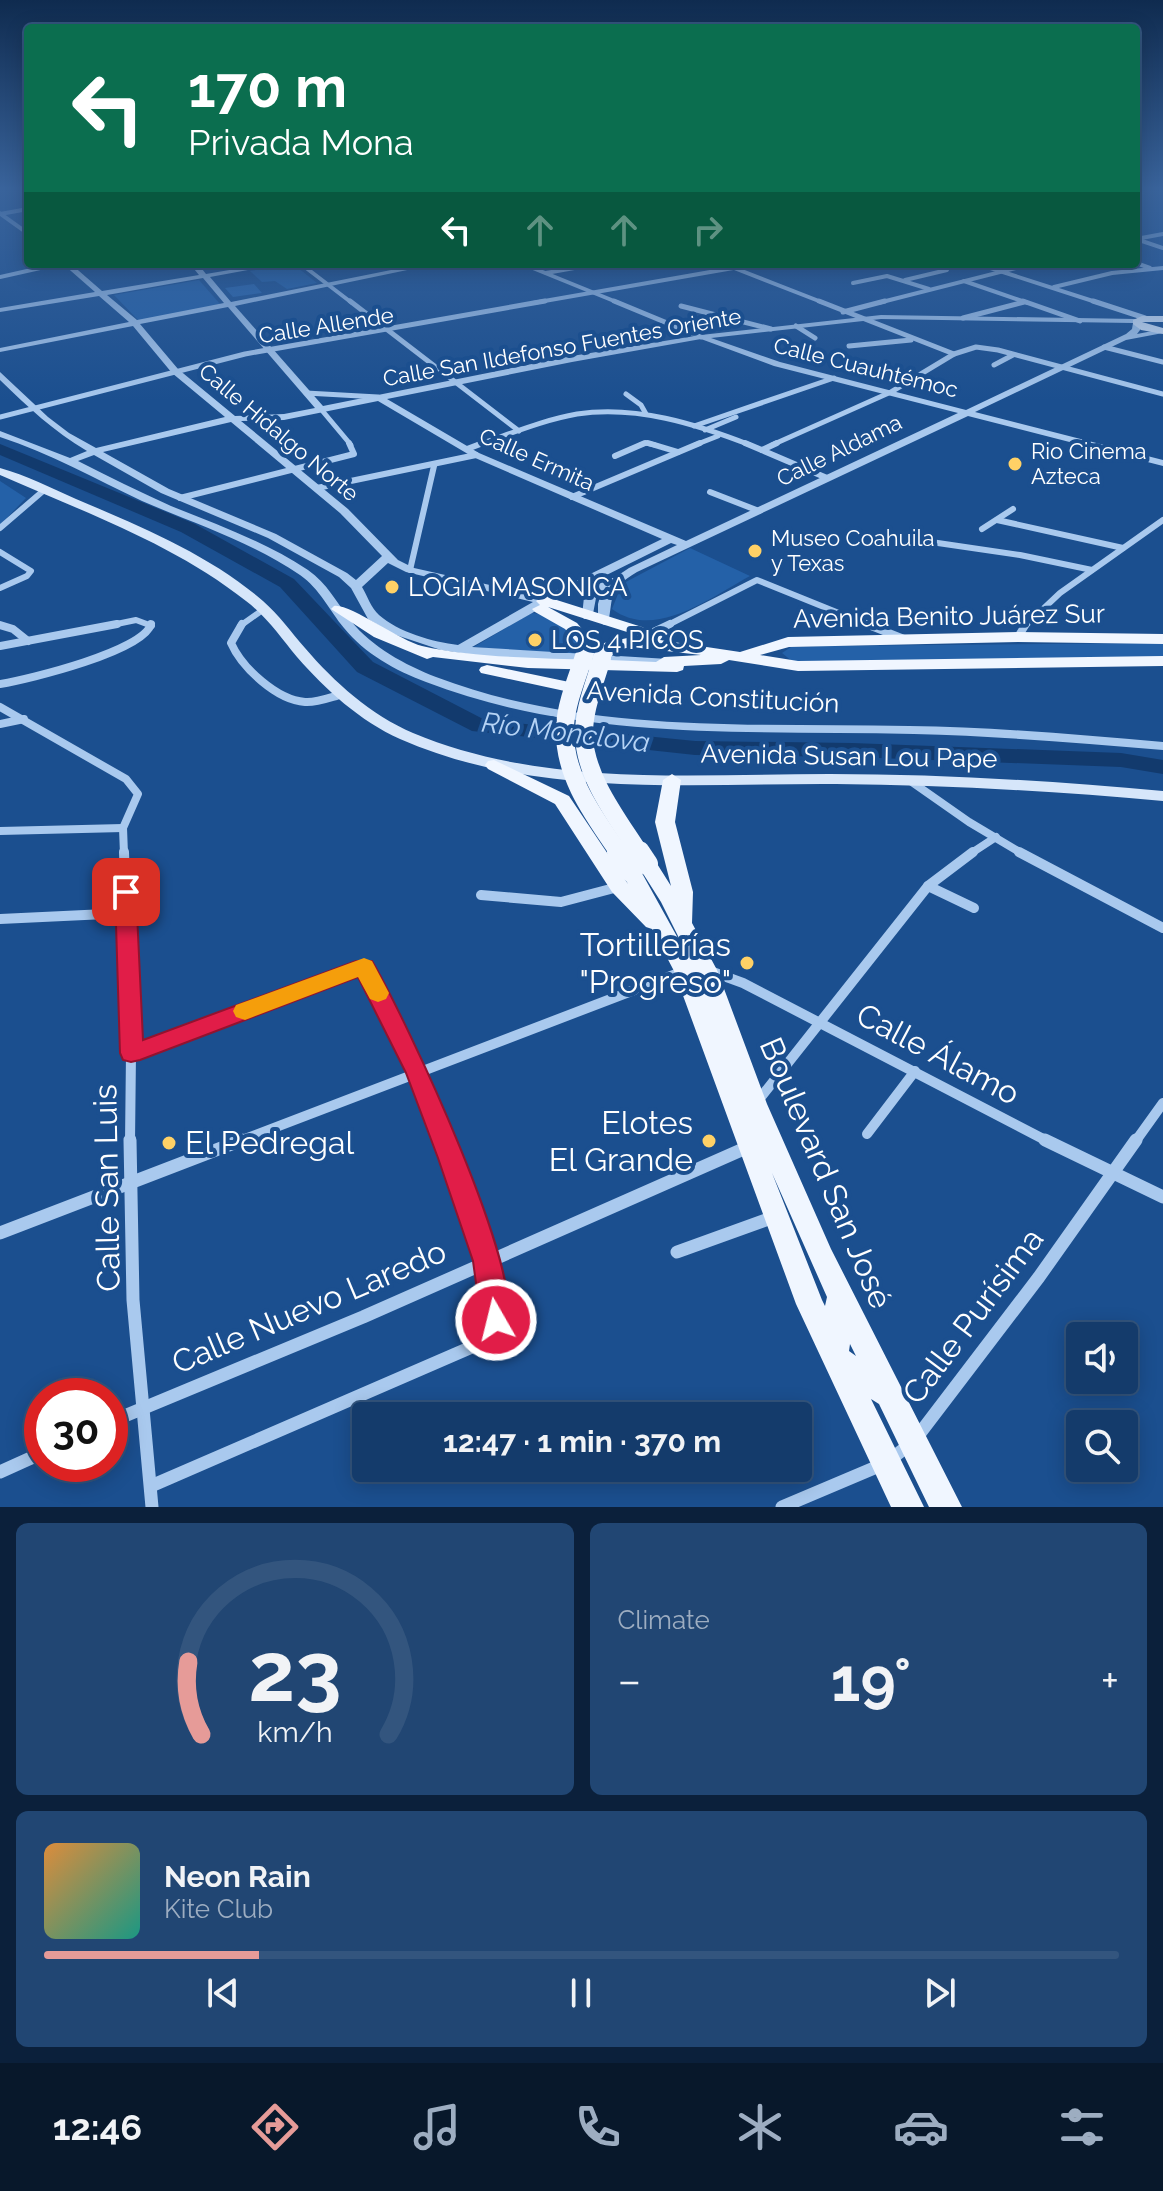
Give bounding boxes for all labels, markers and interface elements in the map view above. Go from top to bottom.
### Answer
text: 170 m [188,54,347,120]
icon: left [56,56,160,160]
text: Privada Mona [188,121,414,163]
icon: left [434,208,478,252]
icon: ahead [518,208,562,252]
icon: ahead [602,208,646,252]
icon: right [686,208,730,252]
street label: Calle Allende [257,302,395,348]
street label: Calle San Ildefonso Fuentes Oriente [381,303,743,391]
street label: Calle Cuauhtémoc [771,332,961,402]
street label: Calle Hidalgo Norte [194,358,364,506]
street label: Calle Aldama [772,409,906,491]
street label: Calle Ermita [476,422,598,496]
place label: Rio Cinema Azteca [1031,438,1147,489]
marker: Rio Cinema Azteca [1006,455,1024,473]
place label: Museo Coahuila y Texas [771,525,934,576]
marker: Museo Coahuila y Texas [746,542,764,560]
place label: LOGIA MASONICA [408,572,628,602]
marker: LOGIA MASONICA [383,578,401,596]
street label: Avenida Benito Juárez Sur [793,598,1105,634]
place label: LOS 4 PICOS [551,625,704,655]
marker: LOS 4 PICOS [526,631,544,649]
street label: Avenida Constitución [586,675,840,719]
water label: Río Monclova [480,706,652,759]
street label: Avenida Susan Lou Pape [700,738,998,774]
pin [92,858,160,926]
icon: arrive [104,870,148,914]
place label: Tortillerías "Progreso" [579,926,731,1000]
marker: Tortillerías "Progreso" [738,954,756,972]
street label: Calle Álamo [851,995,1026,1112]
street label: Boulevard San José [753,1032,900,1314]
street label: Calle San Luis [86,1084,127,1292]
place label: Elotes El Grande [549,1104,693,1178]
place label: El Pedregal [185,1124,354,1161]
marker: Elotes El Grande [700,1132,718,1150]
marker: El Pedregal [160,1134,178,1152]
street label: Calle Purísima [895,1221,1051,1411]
street label: Calle Nuevo Laredo [166,1232,451,1381]
position arrow [454,1278,538,1362]
map controls [1066,1322,1138,1482]
button: sound [1066,1322,1138,1394]
speed limit sign: 30 [24,1378,128,1482]
button: search [1066,1410,1138,1482]
text: 12:47 · 1 min · 370 m [443,1424,721,1459]
text: Climate [618,1605,710,1635]
text: 23 [248,1623,341,1720]
text: 19° [831,1645,911,1715]
text: − [618,1655,641,1706]
text: + [1101,1655,1119,1706]
text: km/h [257,1715,332,1749]
text: Neon Rain [164,1859,311,1894]
text: Kite Club [164,1894,273,1924]
icon: previous [201,1971,245,2015]
icon: pause [559,1971,603,2015]
icon: next [918,1971,962,2015]
icon: directions [247,2099,303,2155]
icon: music [409,2099,465,2155]
icon: phone [570,2099,626,2155]
icon: climate [732,2099,788,2155]
icon: car [893,2099,949,2155]
icon: filters [1054,2099,1110,2155]
text: 12:46 [53,2106,142,2148]

